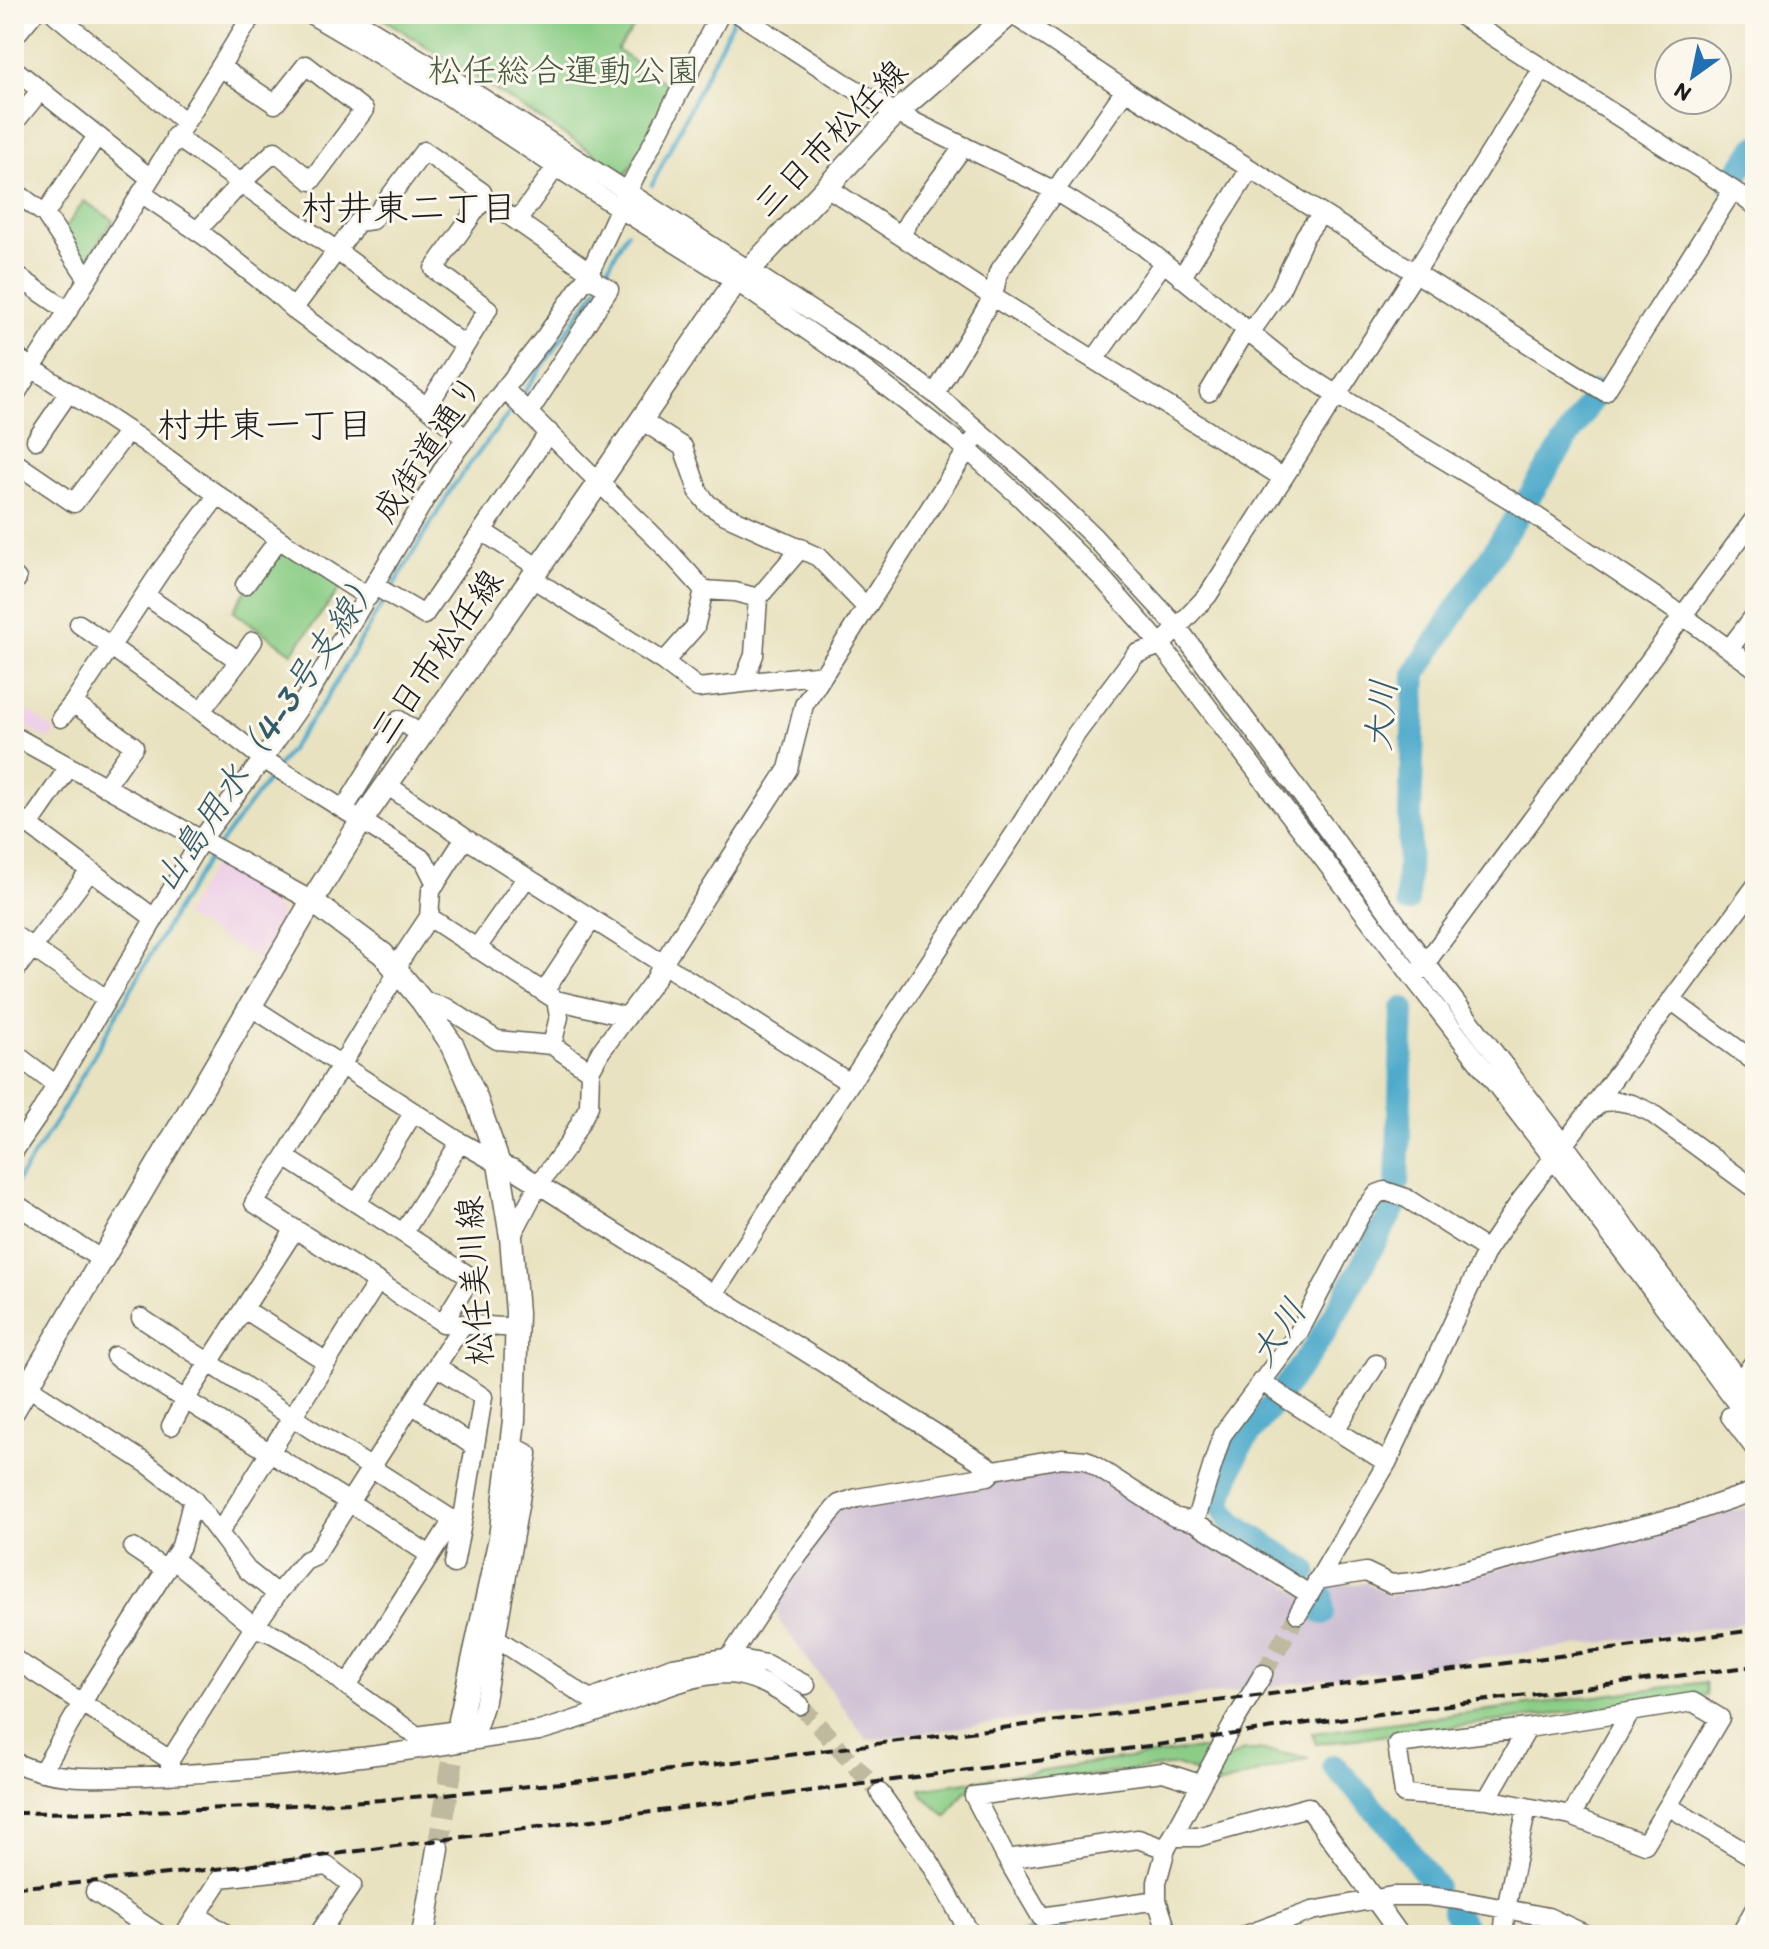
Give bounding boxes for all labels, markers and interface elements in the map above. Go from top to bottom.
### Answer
north arrow [1653,36,1733,116]
park label: 松任総合運動公園 [428,50,700,91]
street label: 三日市松任線 [745,51,916,226]
text: N [1669,77,1696,108]
district label: 村井東二丁目 [301,186,517,229]
street label: 成街道通り [363,366,492,530]
district label: 村井東一丁目 [157,403,373,446]
water label: 山島用水（4-3号支線） [142,561,390,900]
street label: 三日市松任線 [361,561,512,752]
water label: 大川 [1356,677,1405,753]
street label: 松任美川線 [448,1195,501,1367]
water label: 大川 [1239,1290,1315,1374]

